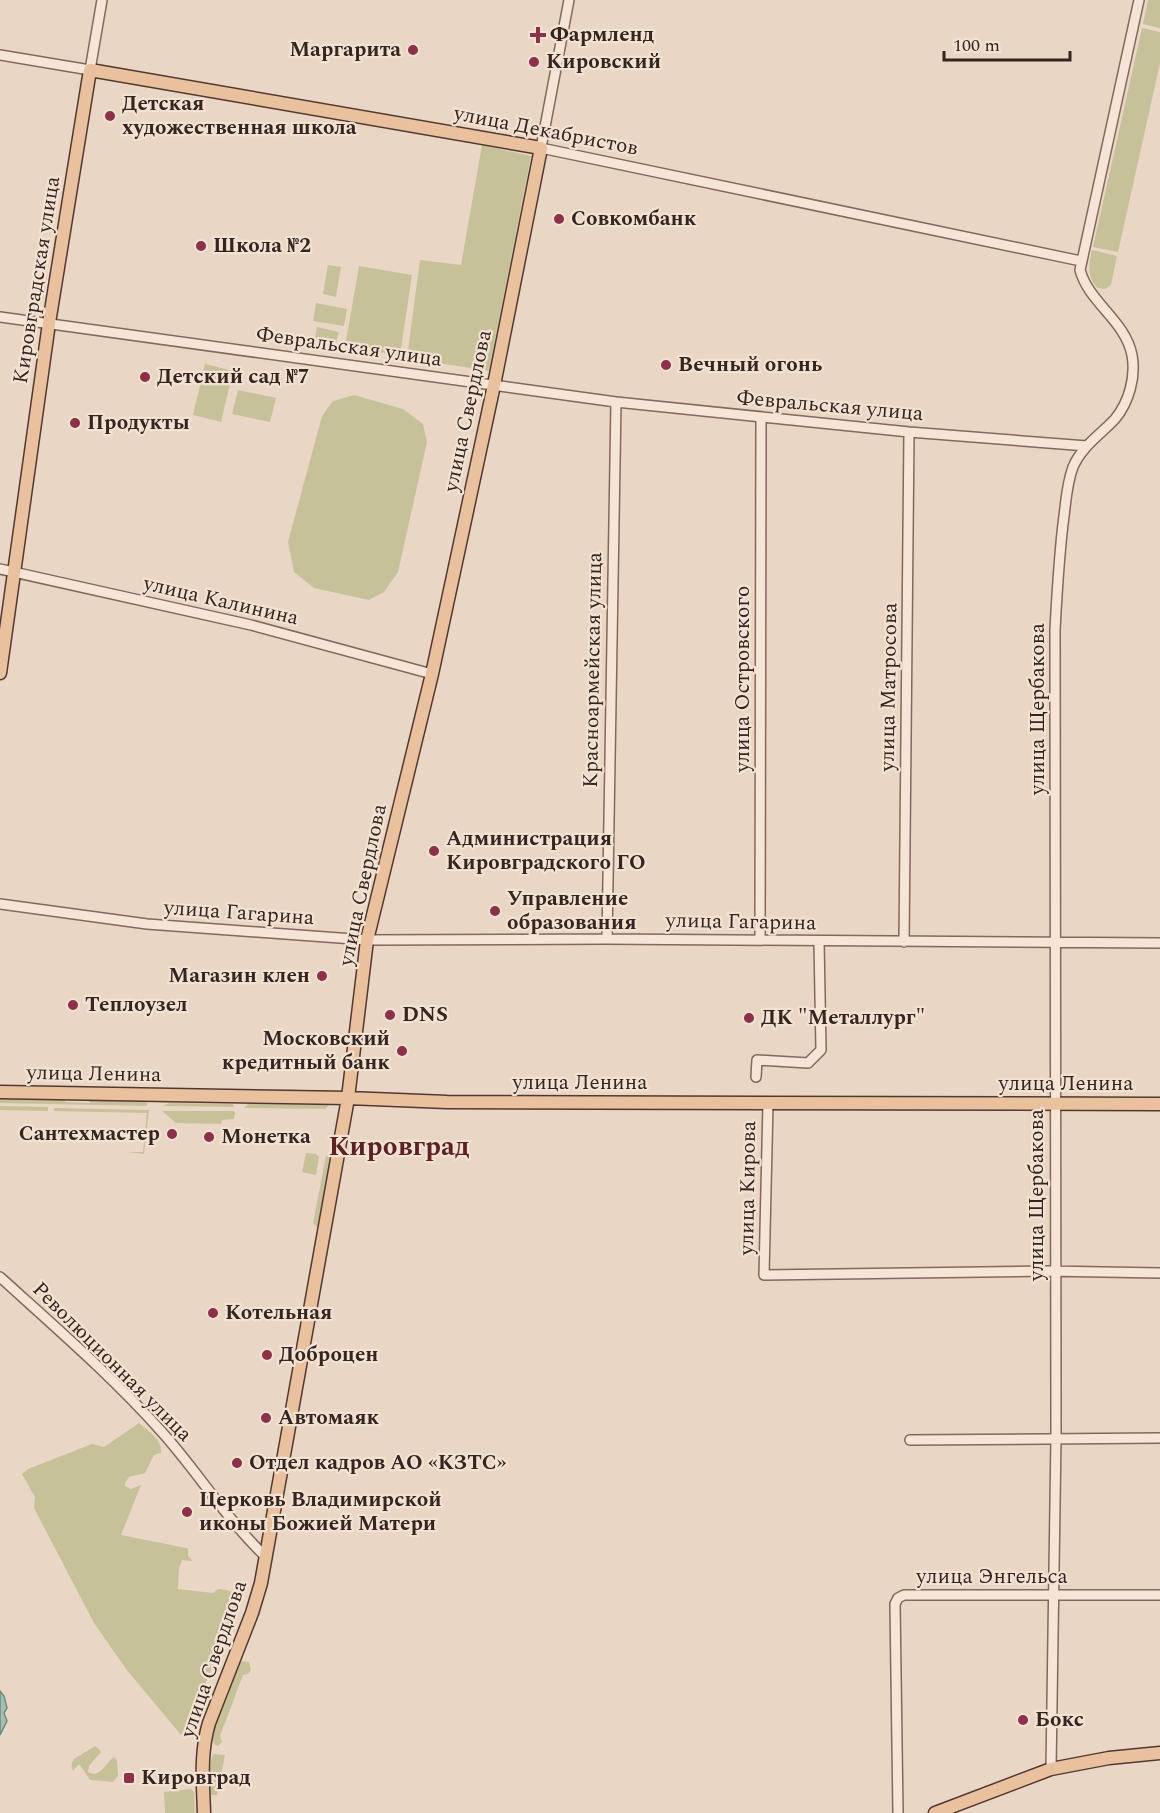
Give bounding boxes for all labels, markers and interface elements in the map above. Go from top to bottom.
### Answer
place label: Фармленд [550,19,654,51]
scale bar [944,24,1070,62]
marker: Фармленд [531,28,545,42]
text: 100 m [953,32,1000,59]
place label: Маргарита [289,34,401,66]
marker: Маргарита [406,43,420,57]
place label: Кировский [546,46,661,78]
marker: Кировский [527,55,541,69]
place label: Детская художественная школа [122,88,357,144]
street label: улица Декабристов [450,97,641,165]
marker: Детская художественная школа [103,109,117,123]
street label: Кировградская улица [5,173,69,386]
place label: Совкомбанк [571,203,697,235]
marker: Совкомбанк [552,212,566,226]
place label: Школа №2 [213,230,311,262]
marker: Школа №2 [194,239,208,253]
street label: Февральская улица [254,318,445,376]
street label: улица Свердлова [435,326,501,496]
place label: Вечный огонь [678,349,822,381]
marker: Вечный огонь [659,358,673,372]
place label: Детский сад №7 [157,361,309,393]
marker: Детский сад №7 [138,370,152,384]
street label: Февральская улица [735,382,925,430]
place label: Продукты [87,407,190,439]
marker: Продукты [68,416,82,430]
street label: Красноармейская улица [575,551,611,788]
street label: улица Калинина [139,567,303,635]
street label: улица Островского [727,586,759,773]
street label: улица Матросова [872,602,906,773]
street label: улица Щербакова [1022,622,1054,796]
street label: улица Свердлова [330,800,396,970]
place label: Администрация Кировградского ГО [446,823,646,879]
marker: Администрация Кировградского ГО [427,844,441,858]
place label: Управление образования [507,883,637,939]
street label: улица Гагарина [162,892,316,934]
marker: Управление образования [488,904,502,918]
street label: улица Гагарина [664,905,817,939]
place label: Магазин клен [168,960,310,992]
marker: Магазин клен [315,969,329,983]
place label: Теплоузел [85,989,188,1021]
marker: Теплоузел [66,998,80,1012]
place label: DNS [402,999,448,1031]
place label: ДК "Металлург" [761,1002,925,1034]
marker: DNS [383,1008,397,1022]
marker: ДК "Металлург" [742,1011,756,1025]
place label: Московский кредитный банк [222,1023,390,1079]
marker: Московский кредитный банк [395,1044,409,1058]
street label: улица Ленина [25,1057,162,1091]
street label: улица Ленина [512,1067,648,1099]
street label: улица Ленина [998,1068,1134,1100]
street label: улица Щербакова [1021,1108,1053,1282]
place label: Сантехмастер [19,1118,160,1150]
street label: улица Кирова [731,1120,765,1256]
place label: Монетка [221,1121,311,1153]
district label: Кировград [328,1126,470,1168]
marker: Сантехмастер [165,1127,179,1141]
marker: Монетка [202,1130,216,1144]
street label: Революционная улица [24,1274,200,1450]
place label: Котельная [225,1297,332,1329]
marker: Котельная [206,1306,220,1320]
place label: Доброцен [279,1339,379,1371]
marker: Доброцен [260,1348,274,1362]
place label: Автомаяк [278,1402,380,1434]
marker: Автомаяк [259,1411,273,1425]
place label: Отдел кадров АО «КЗТС» [249,1447,507,1479]
marker: Отдел кадров АО «КЗТС» [230,1456,244,1470]
place label: Церковь Владимирской иконы Божией Матери [199,1484,442,1540]
marker: Церковь Владимирской иконы Божией Матери [180,1505,194,1519]
street label: улица Энгельса [915,1561,1068,1593]
street label: улица Свердлова [172,1575,256,1743]
place label: Бокс [1035,1704,1084,1736]
marker: Бокс [1016,1713,1030,1727]
place label: Кировград [141,1762,251,1794]
marker: Кировград [122,1771,136,1785]

